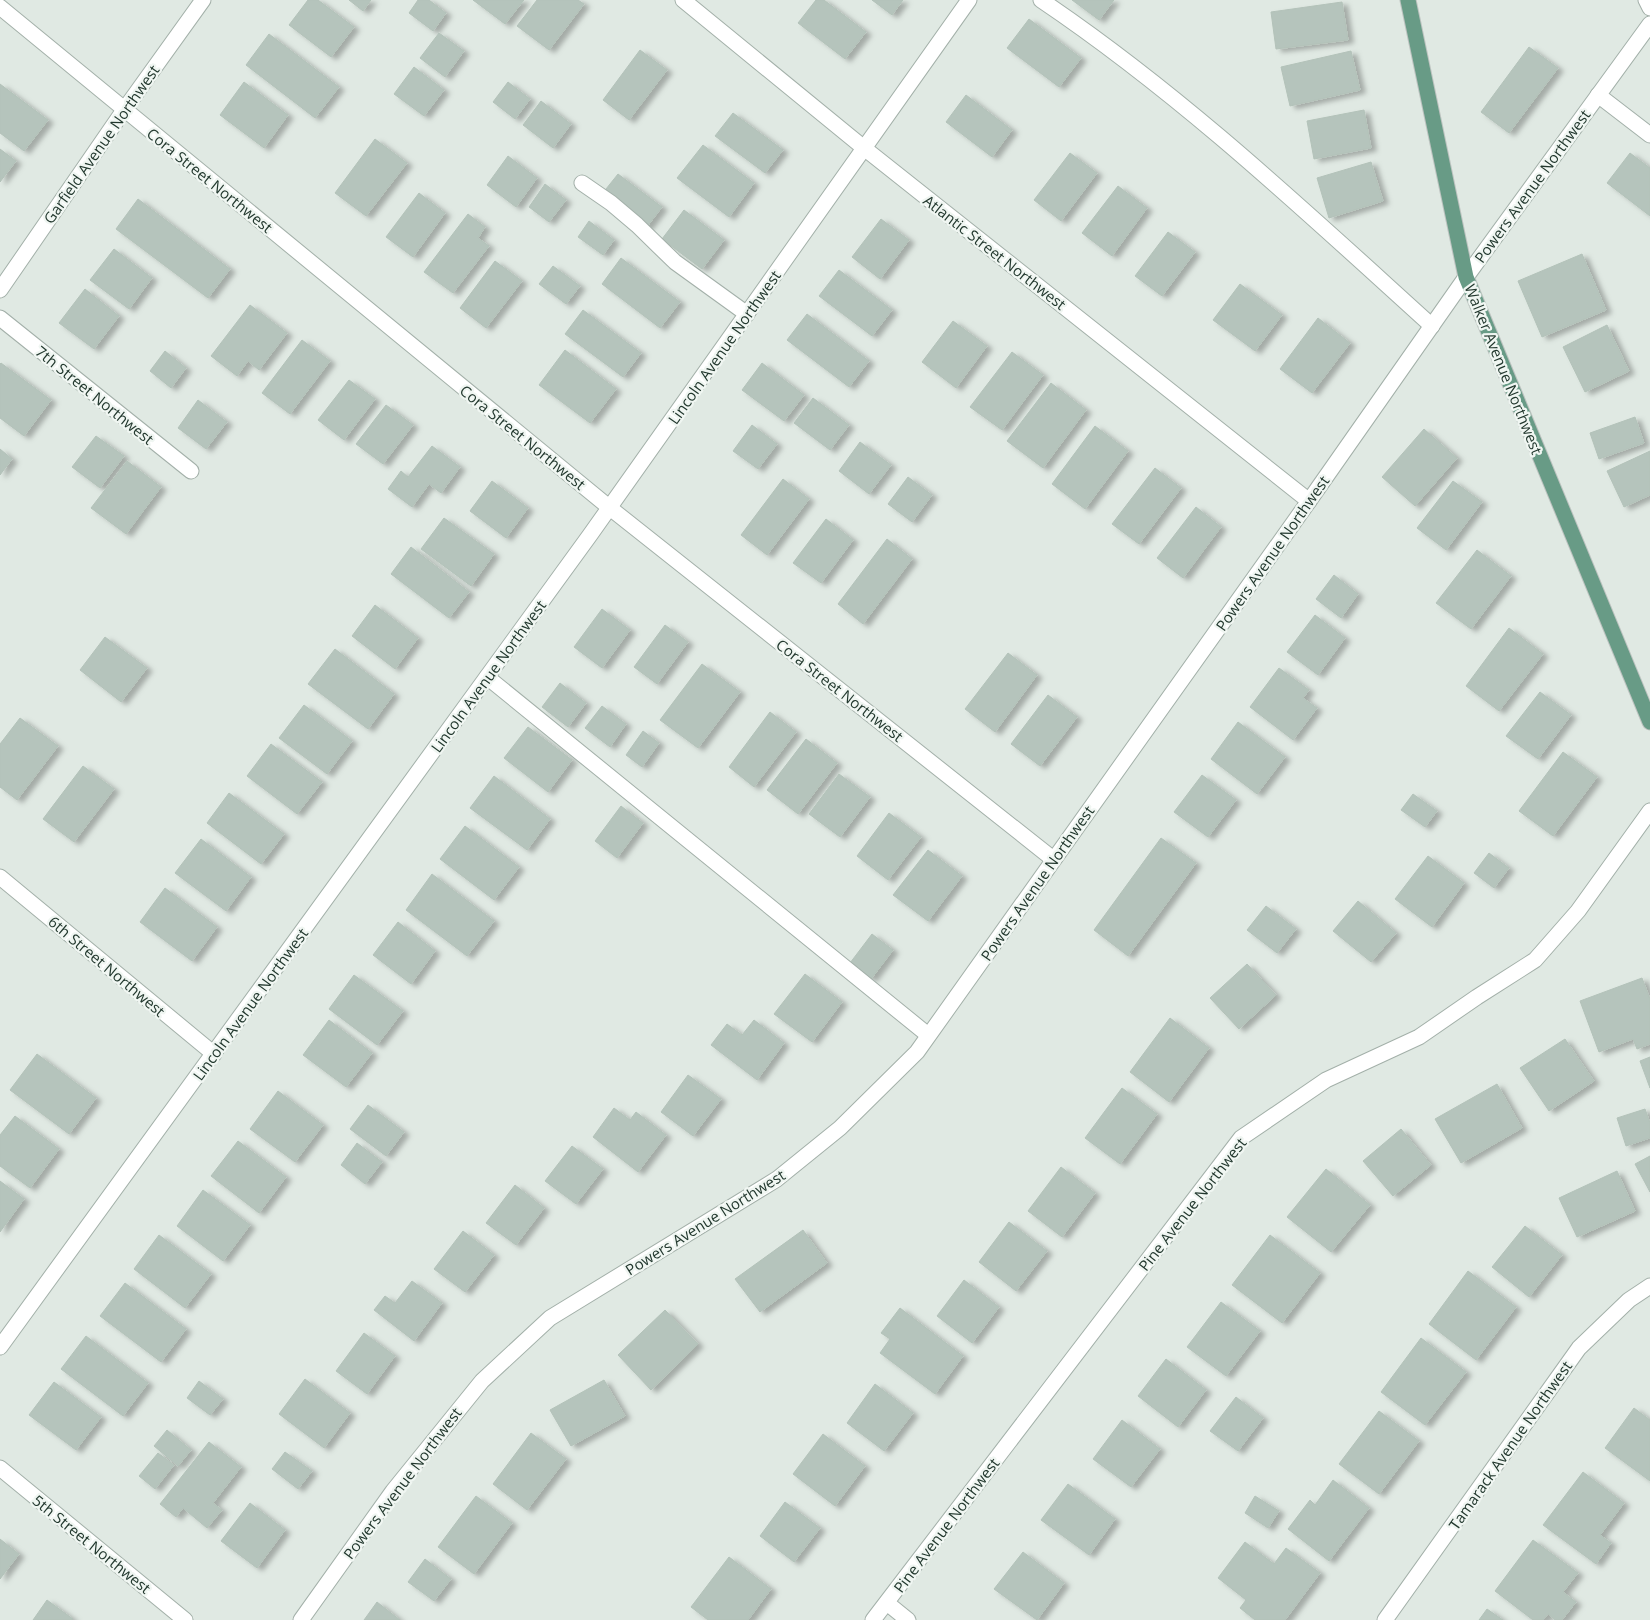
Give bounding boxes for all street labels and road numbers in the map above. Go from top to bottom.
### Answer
street label: Garfield Avenue Northwest [39,61,163,227]
street label: Powers Avenue Northwest [1470,105,1594,267]
street label: Cora Street Northwest [143,123,277,237]
street label: Atlantic Street Northwest [920,190,1070,314]
street label: Lincoln Avenue Northwest [663,266,785,428]
street label: Walker Avenue Northwest [1461,281,1547,457]
street label: 7th Street Northwest [32,341,158,449]
street label: Cora Street Northwest [456,380,590,494]
street label: Powers Avenue Northwest [1211,472,1333,634]
street label: Lincoln Avenue Northwest [426,596,550,756]
street label: Cora Street Northwest [772,634,908,746]
street label: Powers Avenue Northwest [976,802,1098,964]
street label: 6th Street Northwest [45,911,169,1021]
street label: Lincoln Avenue Northwest [188,924,312,1084]
street label: Pine Avenue Northwest [1134,1133,1250,1275]
street label: Powers Avenue Northwest [621,1165,789,1279]
street label: Tamarack Avenue Northwest [1444,1357,1576,1533]
street label: Powers Avenue Northwest [338,1403,466,1563]
street label: Pine Avenue Northwest [889,1453,1003,1597]
street label: 5th Street Northwest [29,1490,155,1598]

